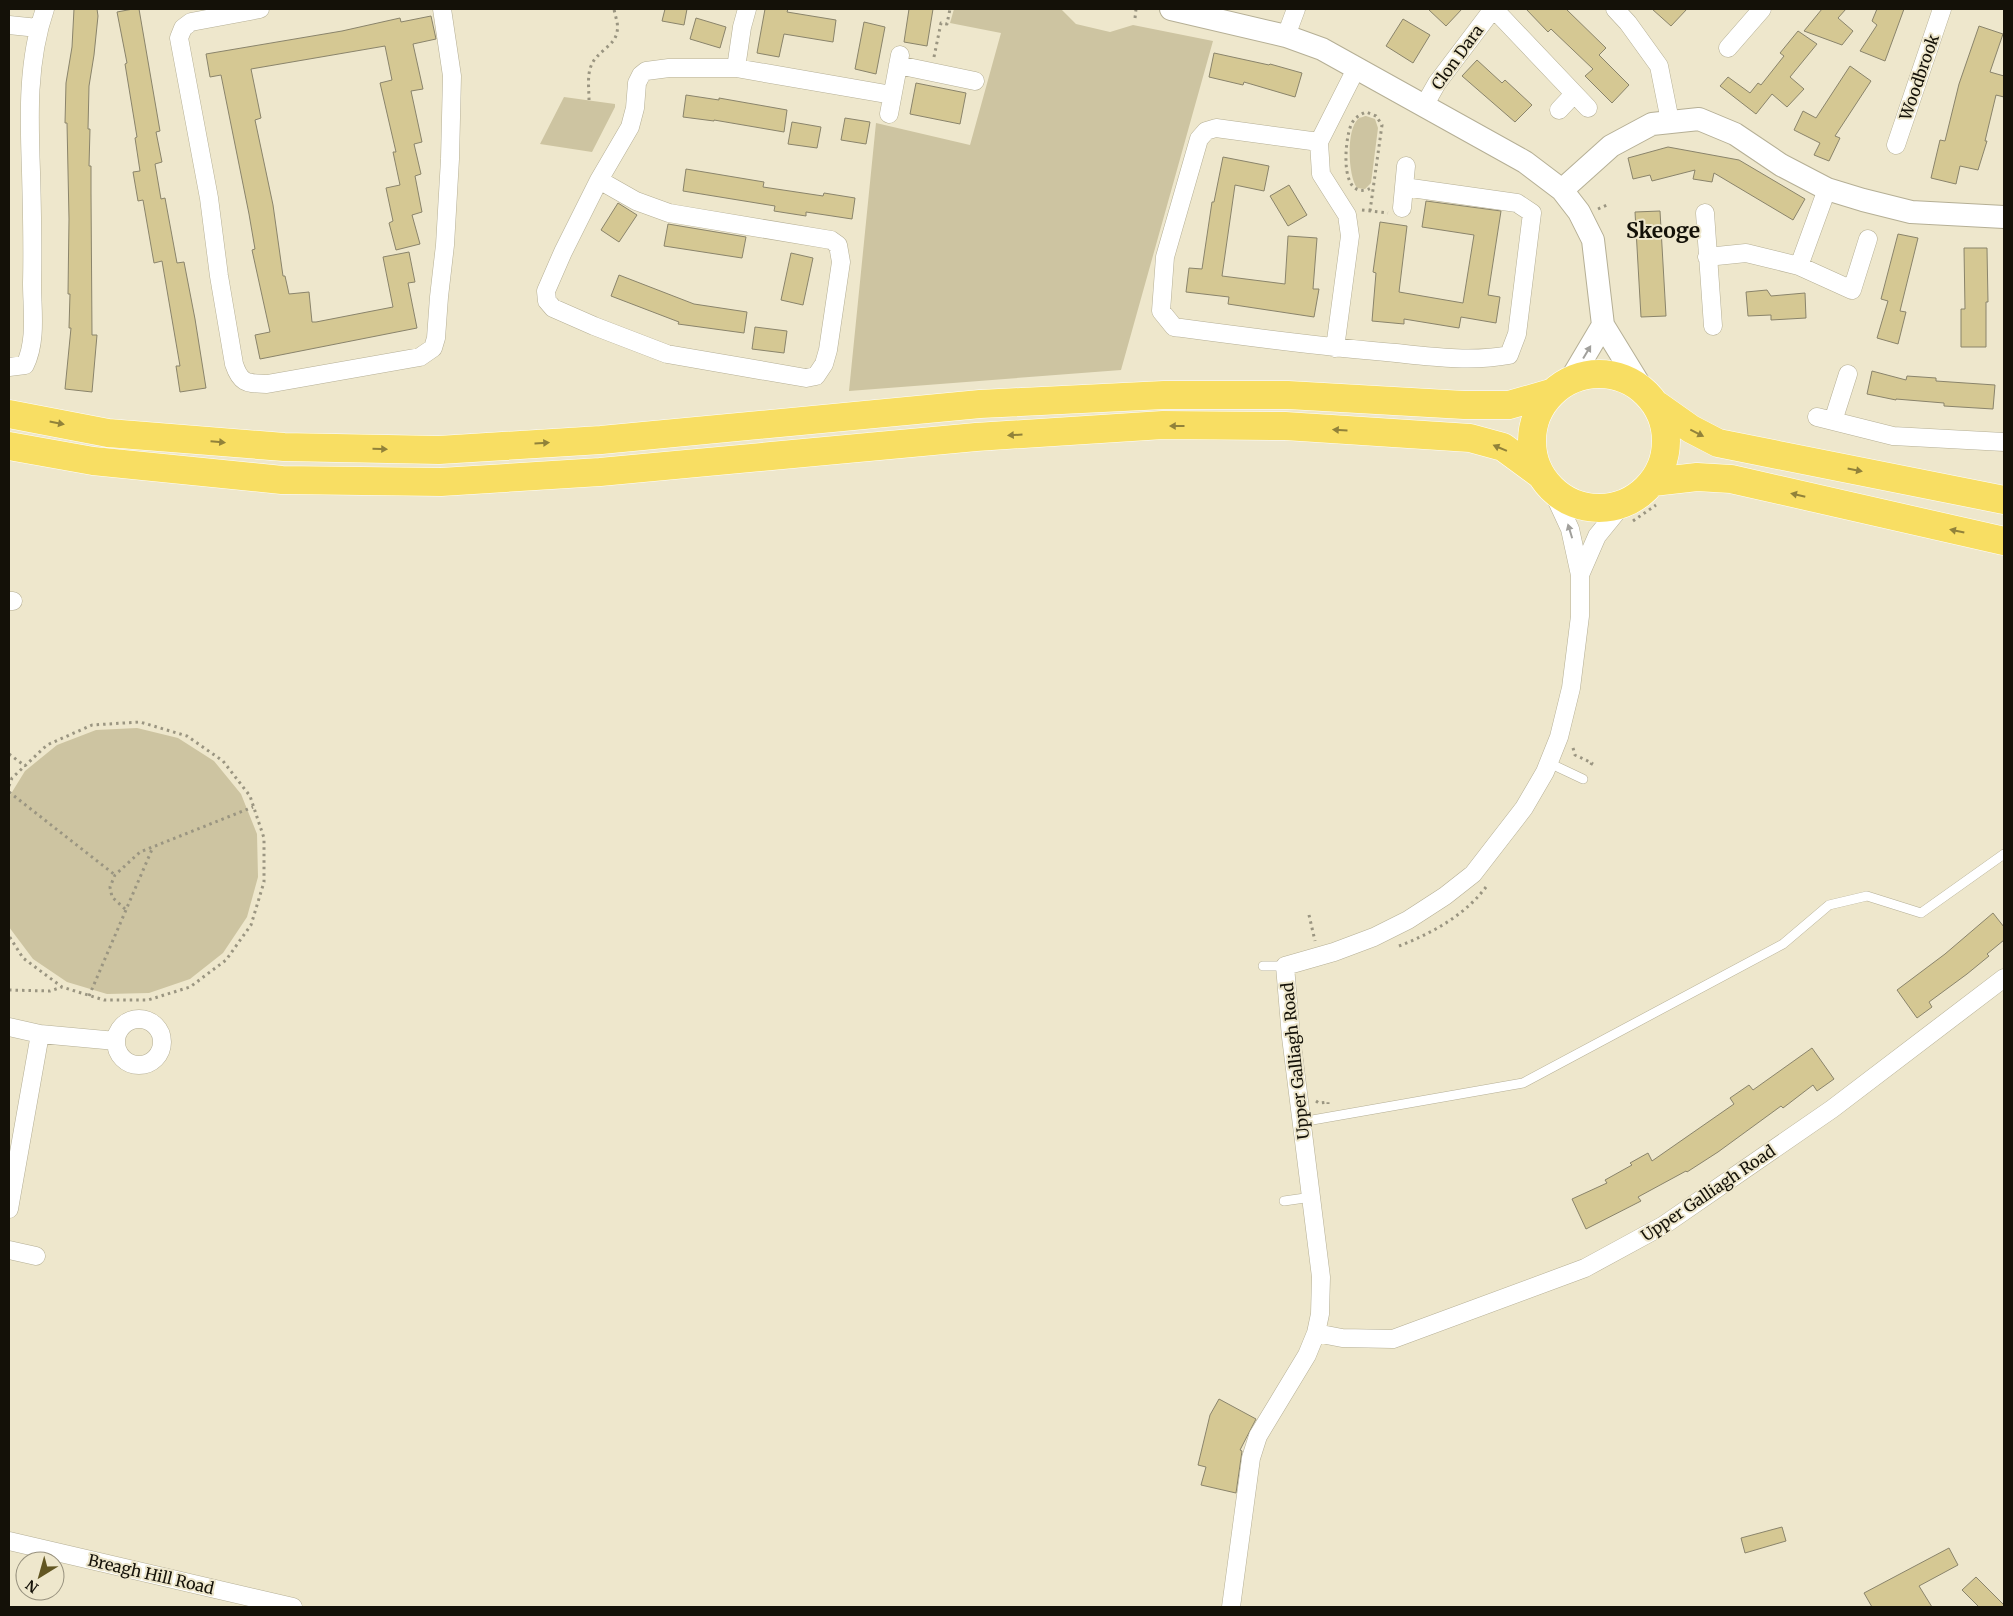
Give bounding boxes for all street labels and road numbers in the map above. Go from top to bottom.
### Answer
street label: Clon Dara [1427,20,1487,93]
street label: Woodbrook [1895,31,1943,124]
street label: Upper Galliagh Road [1277,981,1313,1140]
street label: Upper Galliagh Road [1637,1140,1779,1245]
street label: Breagh Hill Road [86,1550,216,1598]

